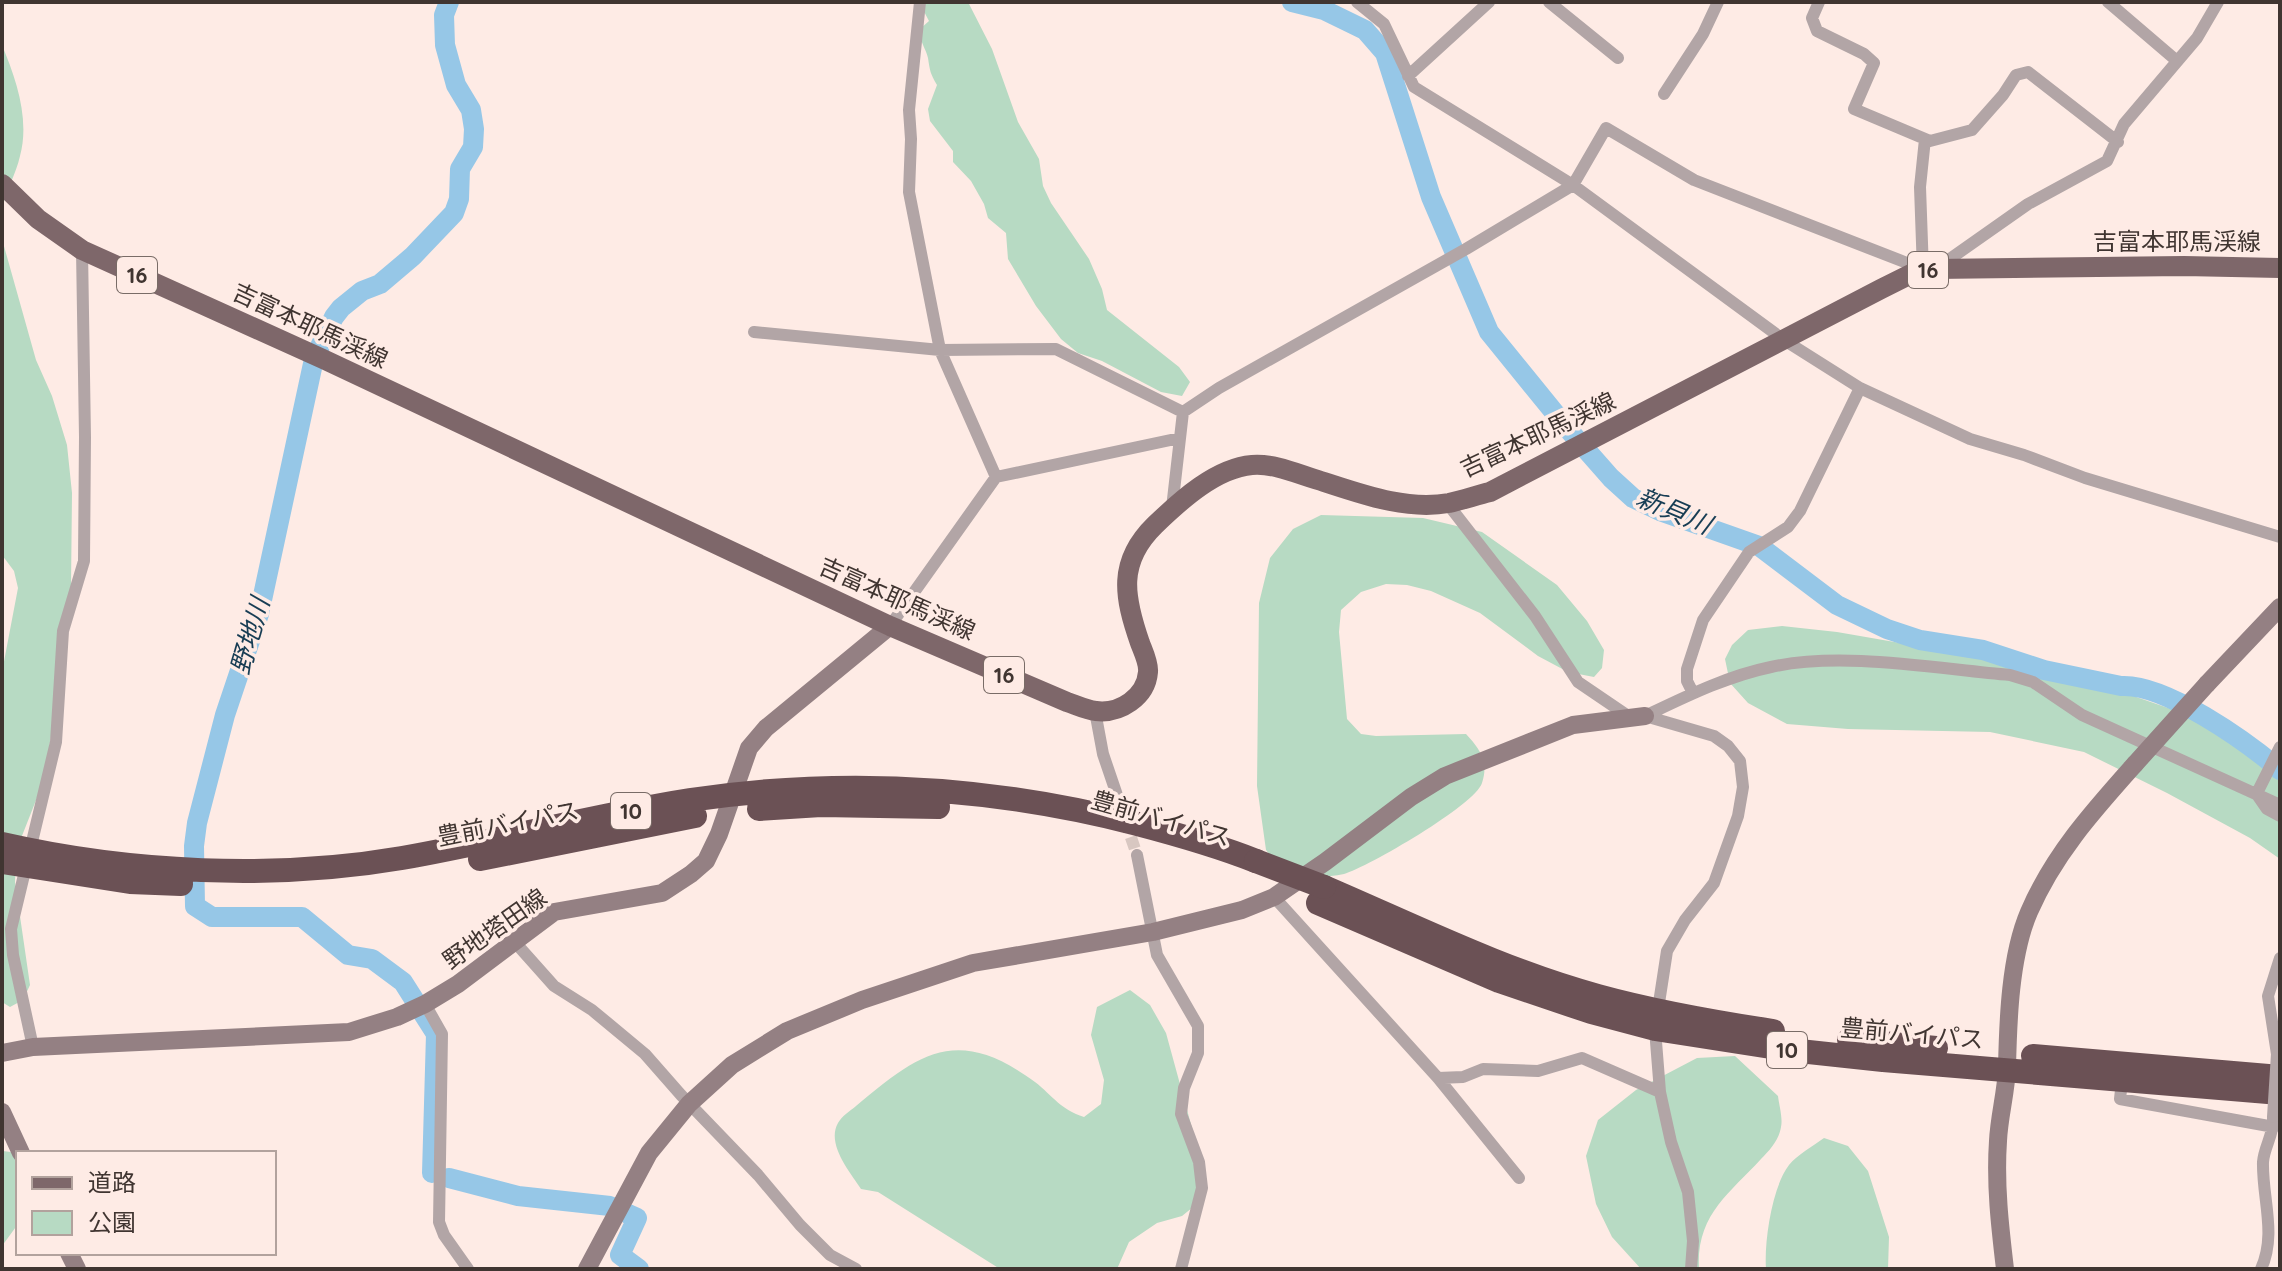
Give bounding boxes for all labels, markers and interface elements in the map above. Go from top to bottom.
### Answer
street label: 吉富本耶馬渓線 [2093,226,2261,256]
road number: 16 [1908,252,1948,288]
road number: 16 [117,257,157,293]
street label: 吉富本耶馬渓線 [228,276,393,374]
street label: 吉富本耶馬渓線 [1455,385,1620,483]
water label: 新貝川 [1632,480,1719,542]
street label: 吉富本耶馬渓線 [815,550,980,646]
water label: 野地川 [223,591,277,678]
road number: 16 [984,657,1024,693]
street label: 豊前バイパス [1088,784,1234,852]
road number: 10 [611,793,651,829]
street label: 豊前バイパス [434,795,581,851]
street label: 野地塔田線 [437,881,552,975]
street label: 豊前バイパス [1839,1012,1985,1054]
road number: 10 [1767,1032,1807,1068]
legend [16,1151,276,1255]
text: 道路 [88,1167,136,1197]
text: 公園 [88,1207,136,1237]

